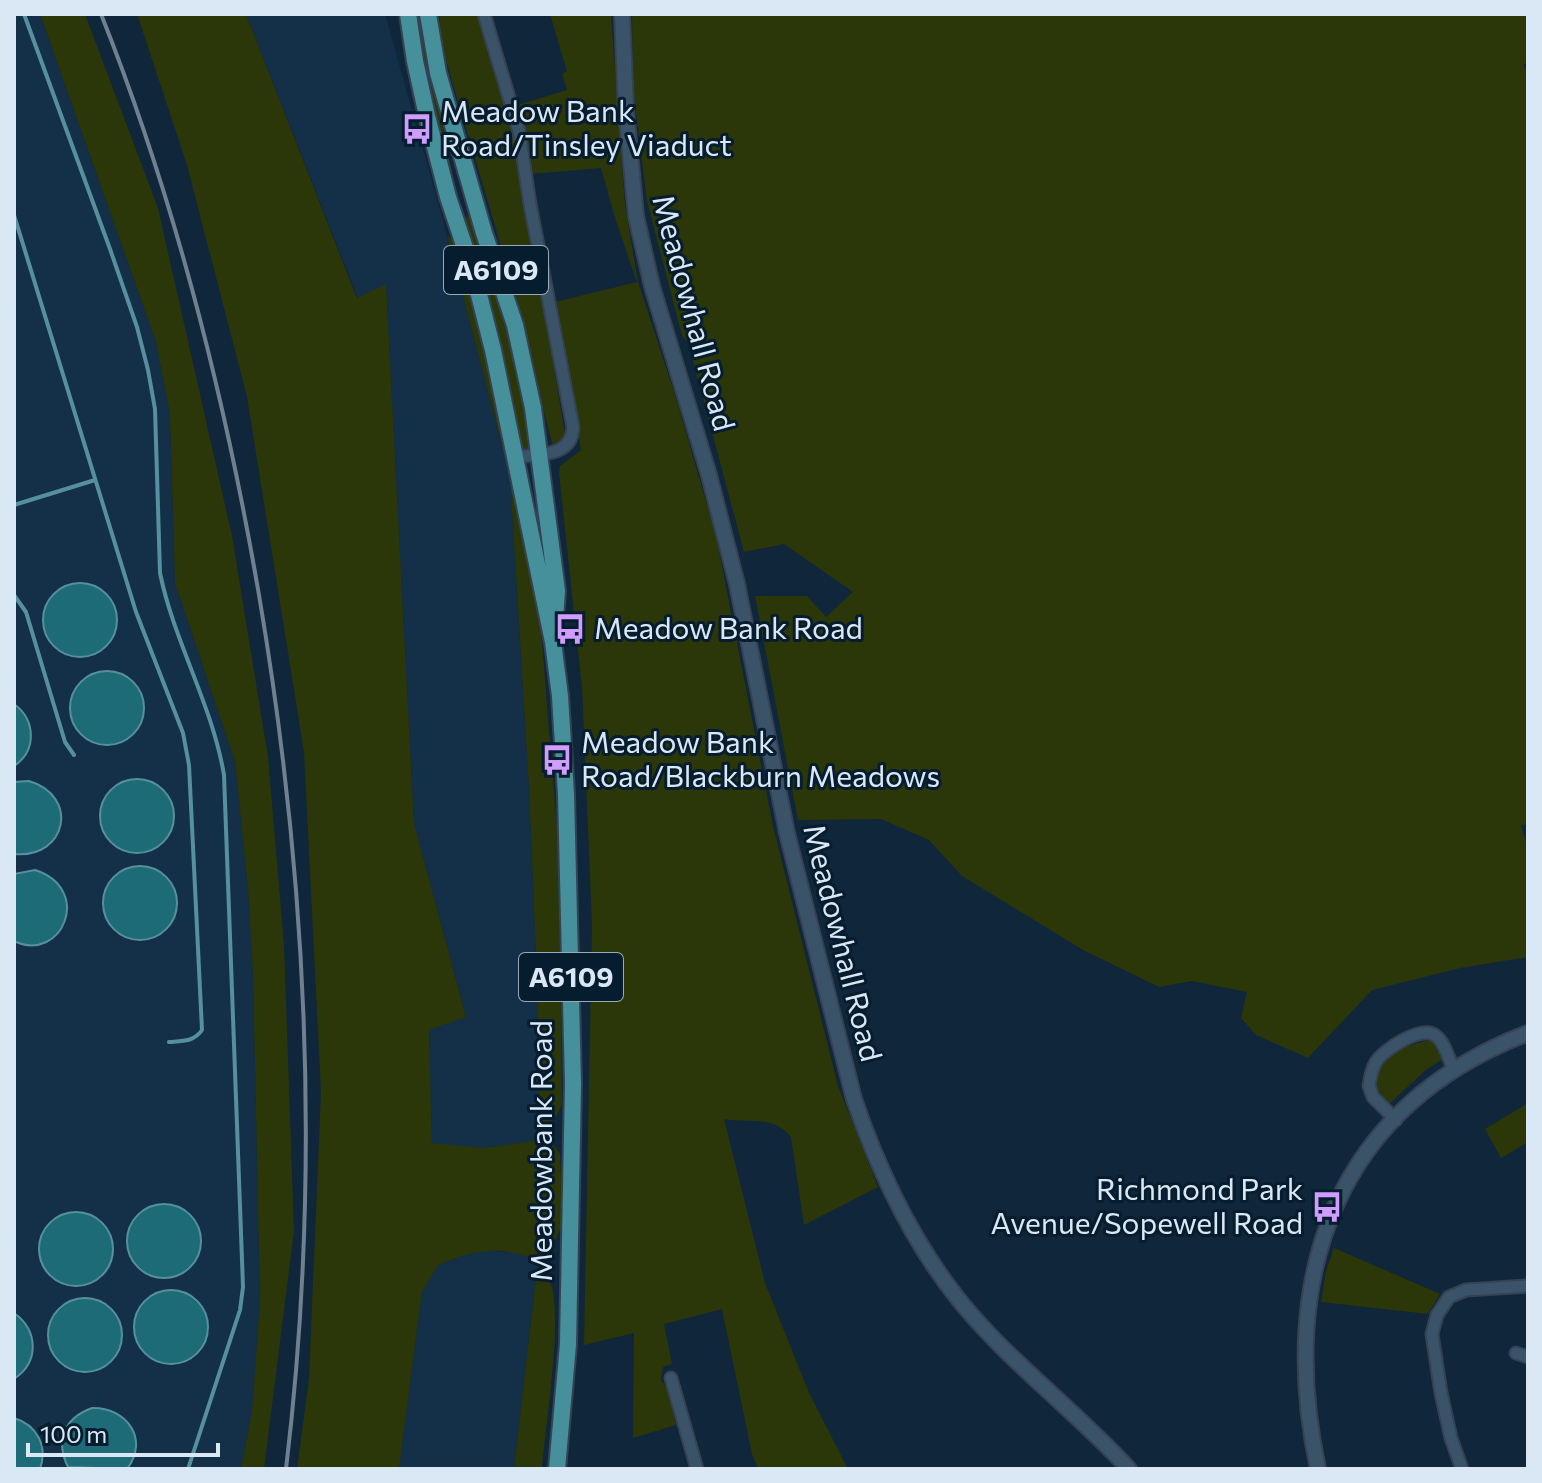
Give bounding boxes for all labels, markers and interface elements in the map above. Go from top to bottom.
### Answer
place label: Meadow Bank Road/Tinsley Viaduct [441,91,732,162]
bus stop icon: Meadow Bank Road/Tinsley Viaduct [400,112,434,146]
street label: Meadowhall Road [646,190,745,434]
road number: A6109 [444,246,548,294]
place label: Meadow Bank Road [594,608,863,645]
bus stop icon: Meadow Bank Road [553,612,587,646]
place label: Meadow Bank Road/Blackburn Meadows [581,722,940,793]
bus stop icon: Meadow Bank Road/Blackburn Meadows [540,743,574,777]
street label: Meadowhall Road [797,820,892,1065]
road number: A6109 [519,953,623,1001]
street label: Meadowbank Road [521,1020,558,1282]
place label: Richmond Park Avenue/Sopewell Road [991,1169,1303,1240]
bus stop icon: Richmond Park Avenue/Sopewell Road [1310,1190,1344,1224]
scale bar [28,1407,218,1457]
text: 100 m [40,1419,107,1448]

